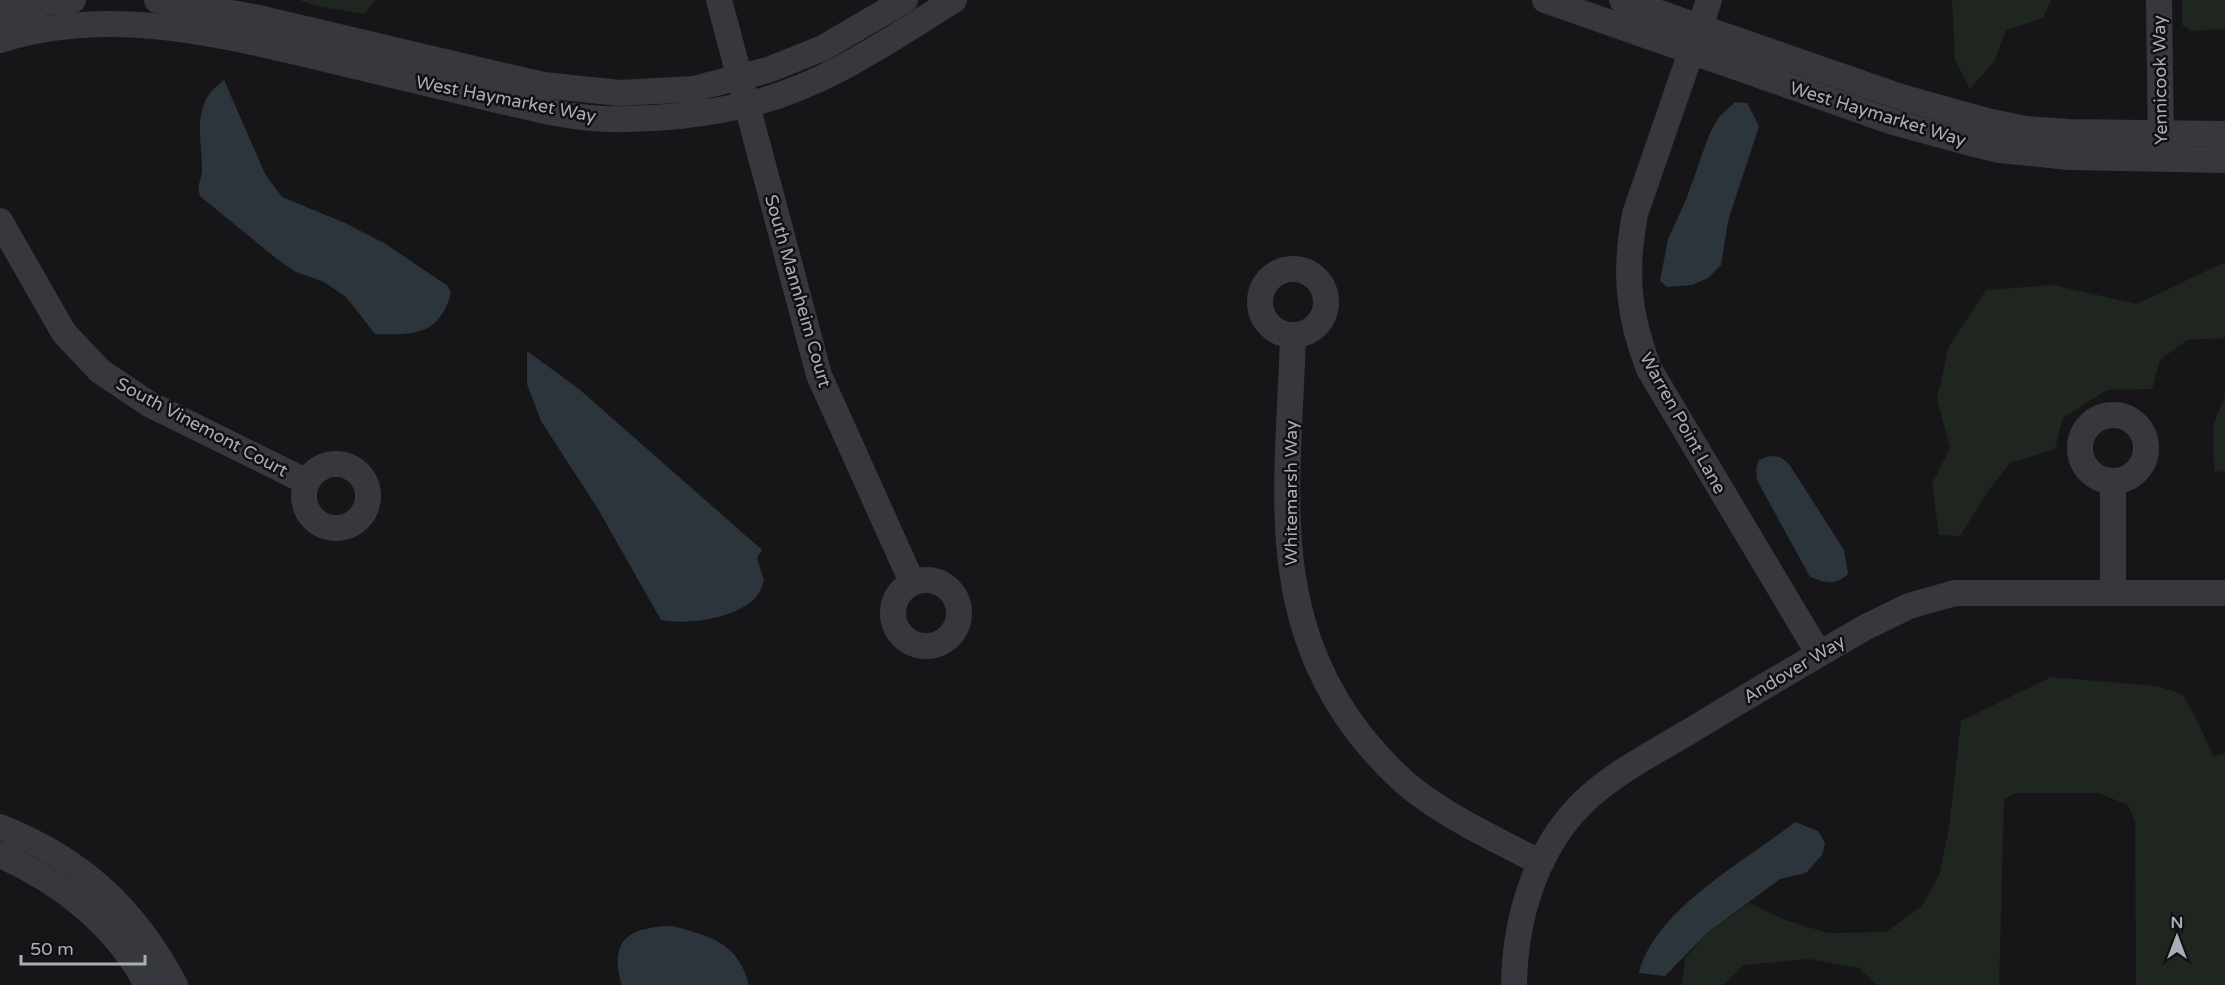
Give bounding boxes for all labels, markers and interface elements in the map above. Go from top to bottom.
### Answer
street label: Yennicook Way [2148,15,2172,145]
street label: West Haymarket Way [414,71,598,127]
street label: West Haymarket Way [1787,77,1969,151]
street label: South Mannheim Court [760,192,836,390]
street label: Warren Point Lane [1635,349,1731,497]
street label: South Vinemont Court [112,372,292,482]
street label: Whitemarsh Way [1280,420,1302,566]
street label: Andover Way [1739,630,1849,708]
north arrow [2147,907,2207,967]
text: N [2171,913,2183,933]
scale bar [21,928,146,966]
text: 50 m [30,938,74,960]

